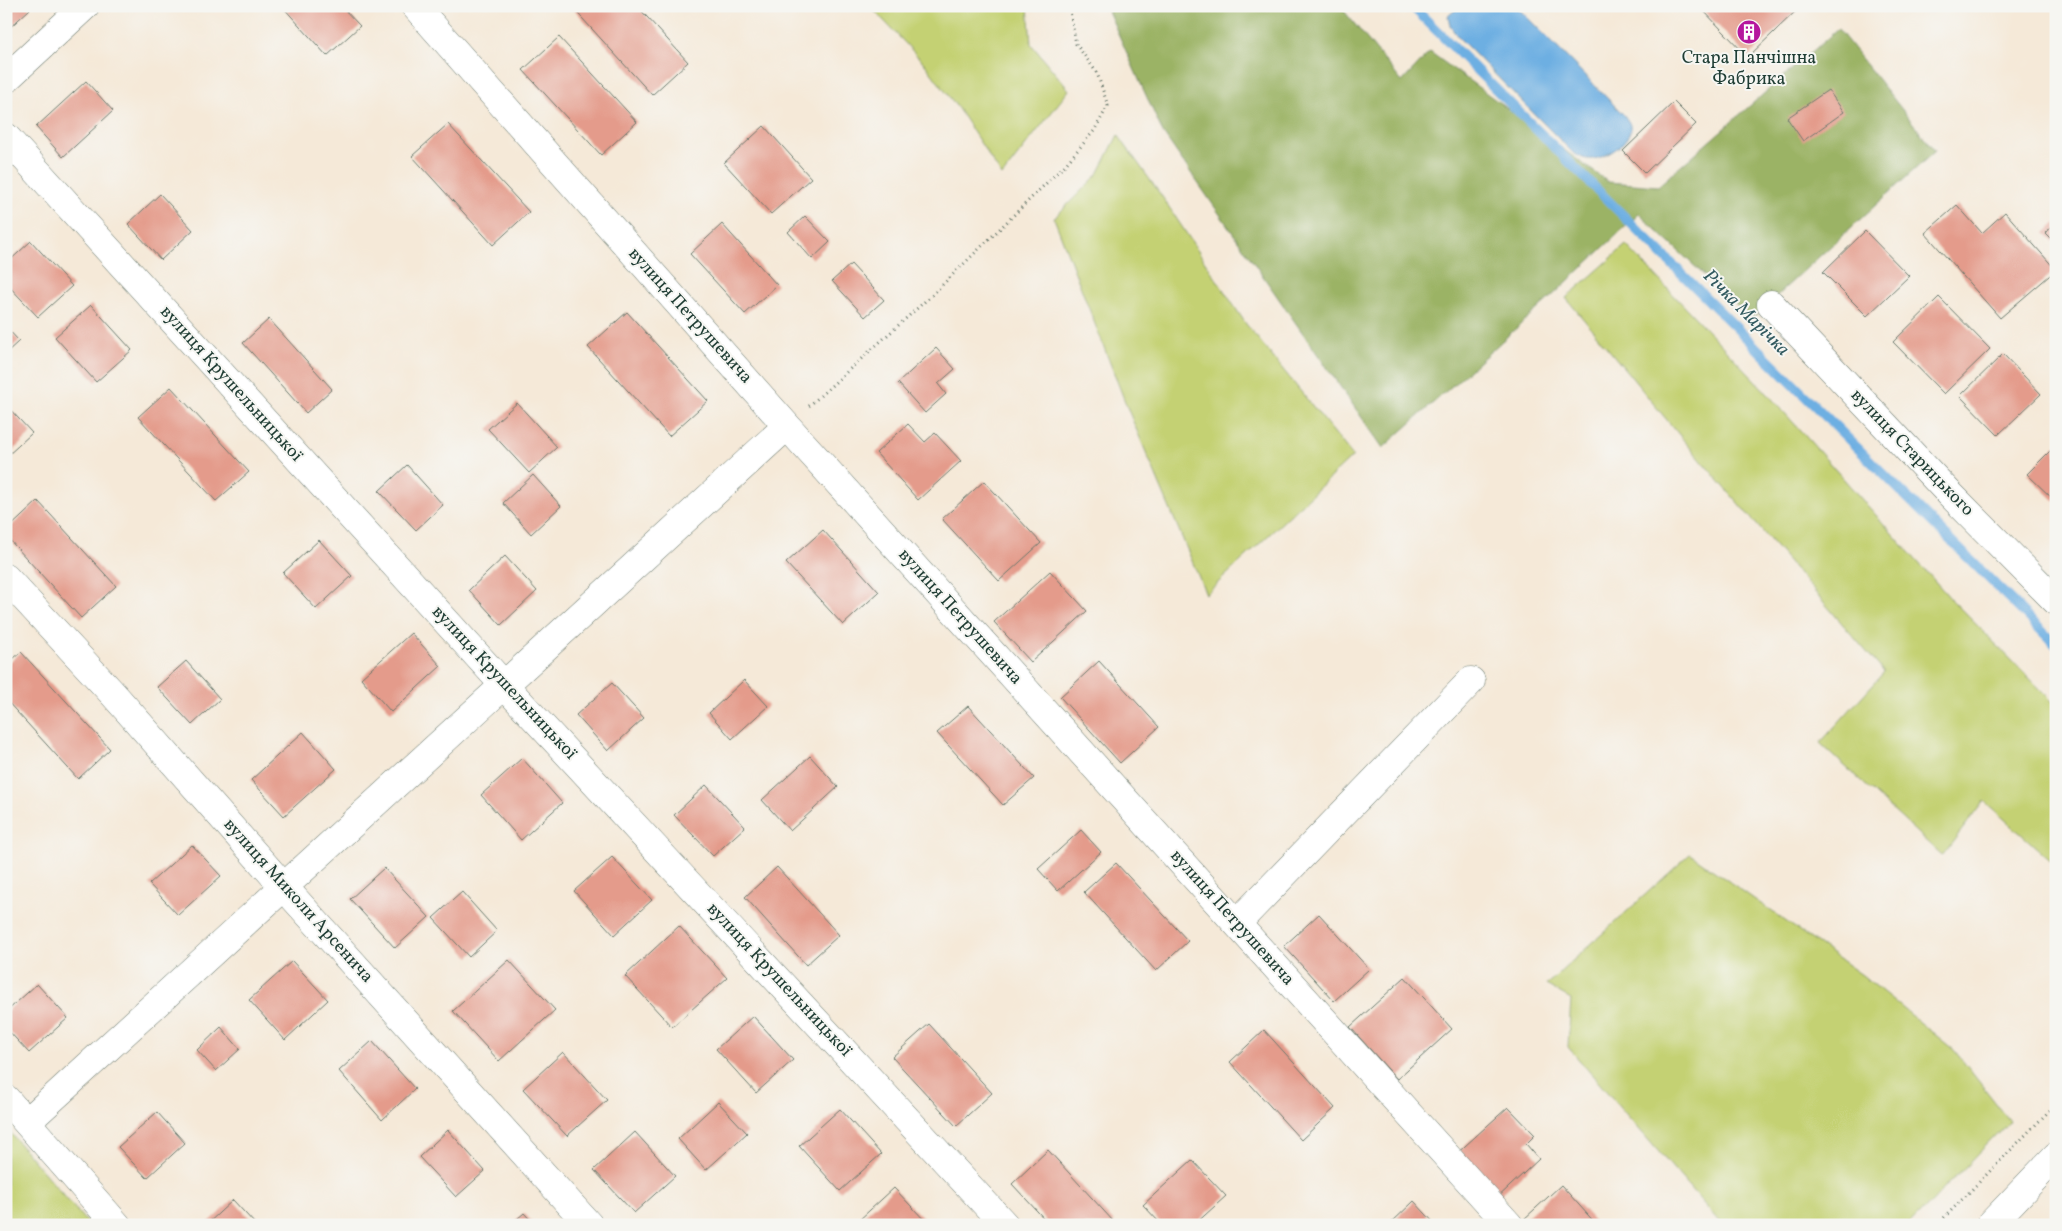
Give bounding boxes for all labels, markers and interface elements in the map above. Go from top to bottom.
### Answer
building icon: Стара Панчішна Фабрика [1736,19,1762,45]
place label: Стара Панчішна Фабрика [1682,46,1816,92]
street label: вулиця Петрушевича [622,242,758,390]
water label: Річка Марічка [1697,264,1795,362]
street label: вулиця Крушельницької [154,300,309,468]
street label: вулиця Старицького [1845,384,1979,522]
street label: вулиця Петрушевича [892,543,1028,691]
street label: вулиця Крушельницької [426,600,583,766]
street label: вулиця Миколи Арсенича [217,813,379,989]
street label: вулиця Петрушевича [1164,844,1300,992]
street label: вулиця Крушельницької [701,897,858,1063]

